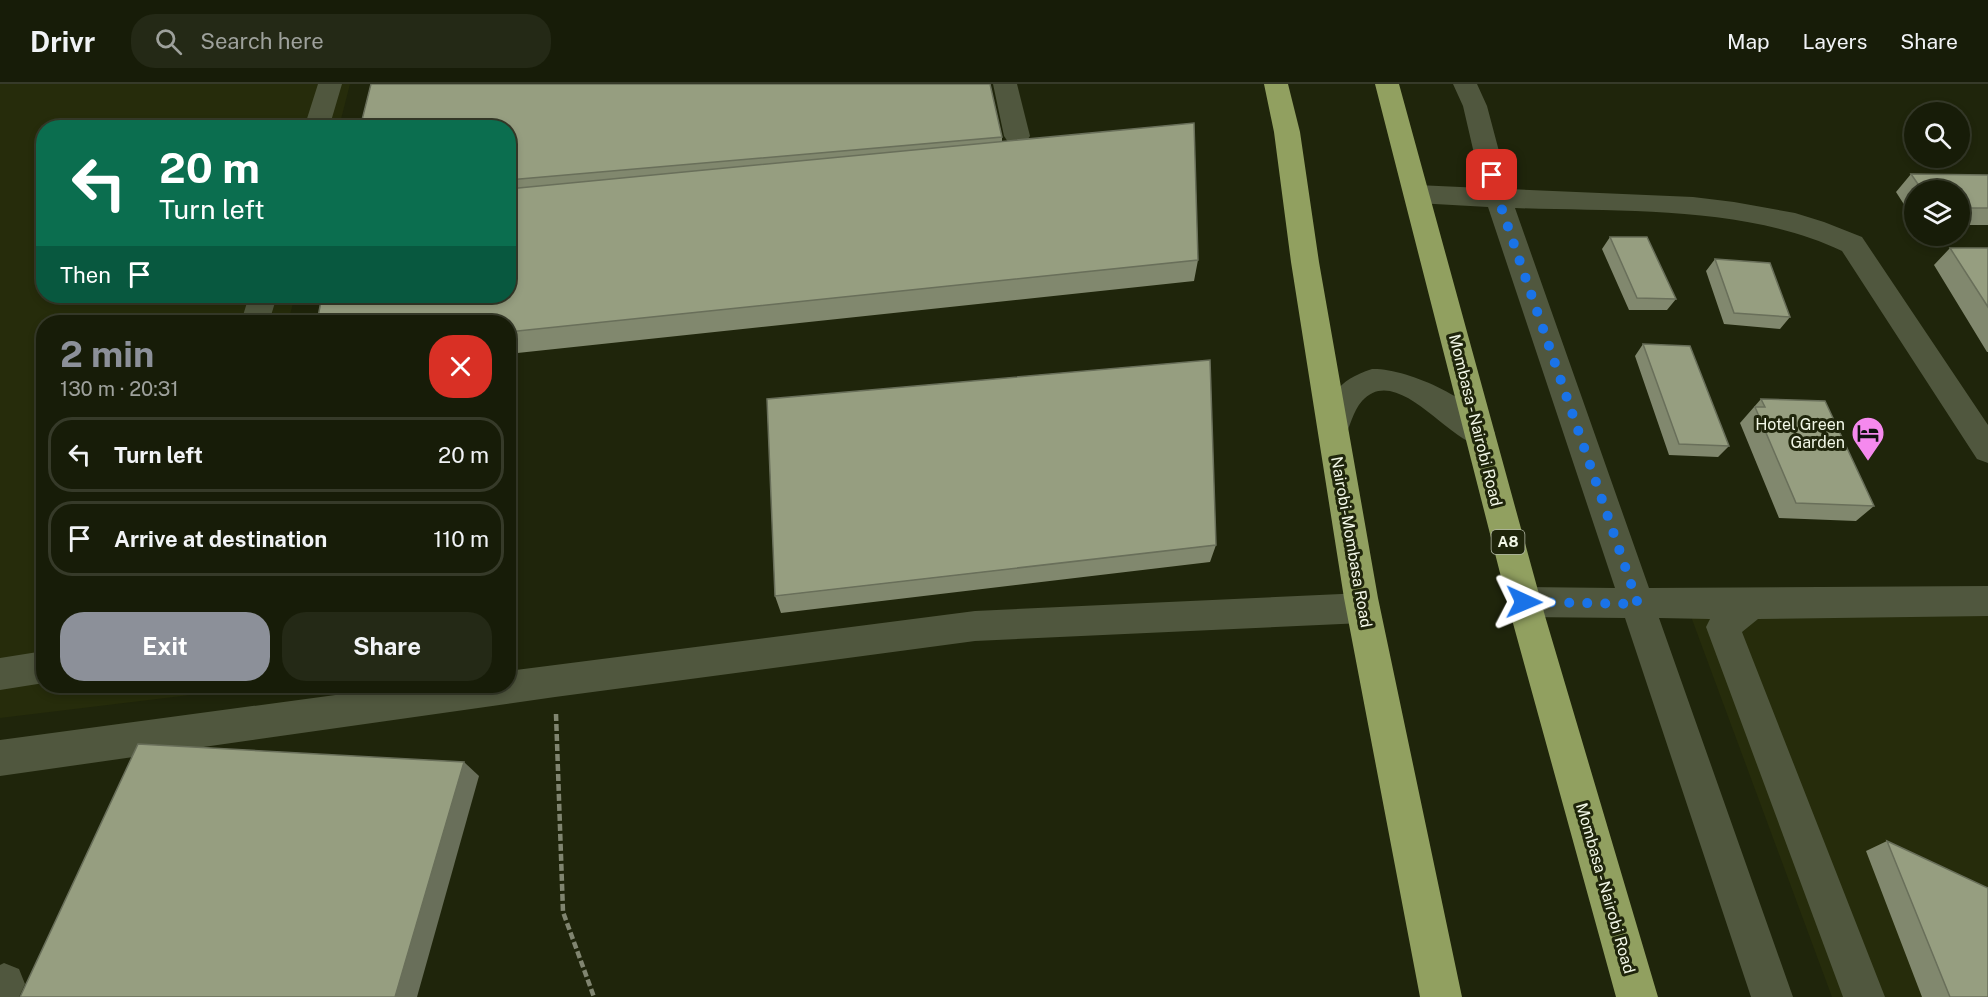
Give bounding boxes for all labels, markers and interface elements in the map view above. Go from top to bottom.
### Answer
search box [131,14,551,68]
text: Drivr [30,25,95,58]
icon: search [152,25,185,58]
text: Search here [200,28,324,54]
text: Map [1727,29,1770,54]
text: Layers [1803,29,1867,54]
text: Share [1900,29,1958,54]
map controls [1904,102,1970,246]
button: search [1904,102,1970,168]
text: 20 m [159,143,260,192]
icon: left [60,144,138,222]
pin [1466,149,1517,200]
icon: arrive [1475,158,1508,191]
button: layers [1904,180,1970,246]
text: Turn left [159,193,265,225]
icon: arrive [123,258,156,291]
text: Then [60,262,111,288]
street label: Mombasa - Nairobi Road [1445,332,1506,508]
text: 2 min [60,333,154,375]
button: close [429,335,492,398]
text: 130 m · 20:31 [60,377,179,401]
place label: Hotel Green Garden [1755,415,1845,452]
hotel icon: Hotel Green Garden [1850,415,1886,462]
icon: left [63,438,96,471]
text: Turn left [114,442,203,468]
text: 20 m [438,442,489,468]
street label: Nairobi-Mombasa Road [1327,455,1376,629]
icon: arrive [63,522,96,555]
text: Arrive at destination [114,526,327,552]
text: 110 m [433,526,489,552]
road number: A8 [1492,530,1524,554]
position arrow [1492,570,1556,634]
button: Exit [60,612,270,681]
button: Share [282,612,492,681]
street label: Mombasa - Nairobi Road [1572,800,1639,976]

